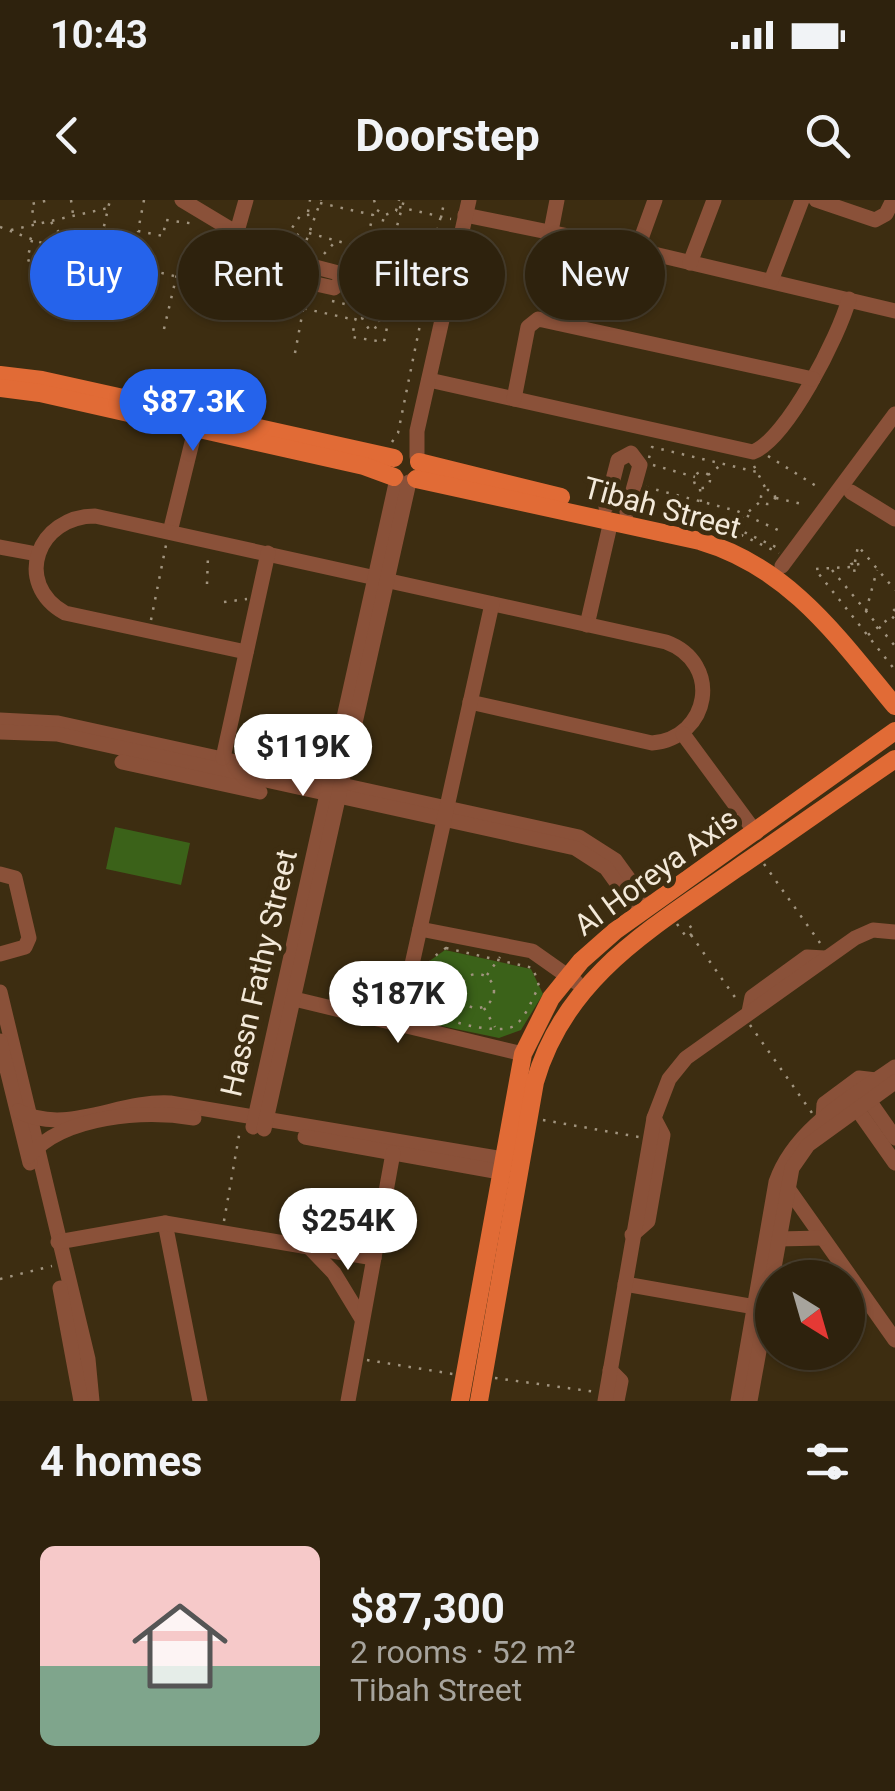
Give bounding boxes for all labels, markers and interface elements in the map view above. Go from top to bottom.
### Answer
text: 10:43 [50,13,148,57]
icon: back [40,108,95,163]
icon: search [800,108,855,163]
text: Doorstep [355,109,540,162]
chip: Buy [30,230,158,320]
chip: Rent [178,230,319,320]
chip: Filters [339,230,505,320]
chip: New [525,230,665,320]
pin: $87.3K [112,369,274,454]
text: $87.3K [141,382,245,420]
street label: Tibah Street [580,470,745,545]
pin: $119K [233,714,373,799]
text: $119K [256,727,350,765]
street label: Al Horeya Axis [567,801,744,943]
street label: Hassn Fathy Street [213,846,304,1100]
pin: $187K [328,961,468,1046]
text: $187K [351,974,445,1012]
pin: $254K [278,1188,418,1273]
text: $254K [301,1201,395,1239]
north arrow [755,1260,865,1370]
map controls [755,1260,865,1370]
icon: filters [800,1434,855,1489]
text: 4 homes [40,1437,202,1486]
text: $87,300 [350,1584,505,1633]
icon: home [120,1586,240,1706]
text: 2 rooms · 52 m² [350,1633,575,1671]
text: Tibah Street [350,1671,522,1709]

